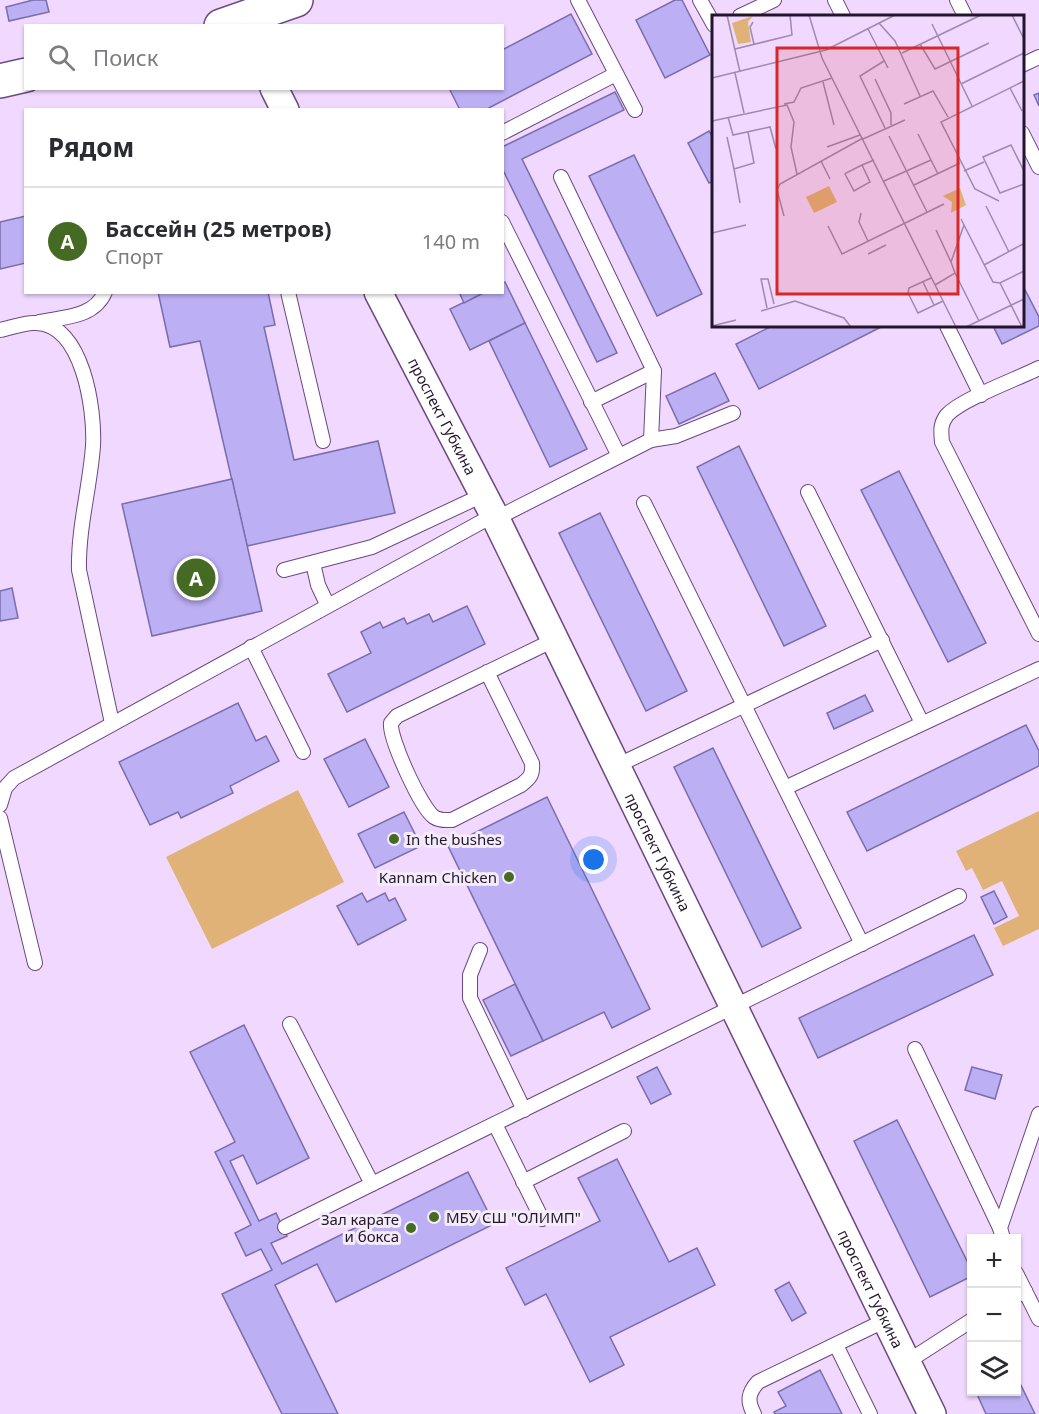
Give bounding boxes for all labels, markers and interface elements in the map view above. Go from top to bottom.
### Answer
inset map [712,15,1024,327]
search box [24,24,504,90]
icon: search [45,41,78,74]
text: Поиск [93,42,158,72]
text: Рядом [48,129,134,165]
text: Бассейн (25 метров) [105,213,331,243]
text: A [61,228,74,255]
text: 140 m [422,228,480,255]
text: Спорт [105,243,163,270]
street label: проспект Губкина [404,354,481,478]
pin: A [176,556,216,600]
street label: проспект Губкина [621,789,695,914]
place label: In the bushes [406,829,502,849]
marker: In the bushes [387,832,401,846]
your location [579,845,608,874]
place label: Kannam Chicken [379,867,497,887]
marker: Kannam Chicken [502,870,516,884]
place label: МБУ СШ "ОЛИМП" [446,1207,581,1227]
place label: Зал карате и бокса [321,1209,399,1246]
marker: МБУ СШ "ОЛИМП" [427,1210,441,1224]
marker: Зал карате и бокса [404,1221,418,1235]
street label: проспект Губкина [834,1226,908,1351]
map controls [967,1234,1021,1396]
button: + [967,1234,1021,1288]
button: − [967,1288,1021,1342]
button: layers [967,1342,1021,1396]

